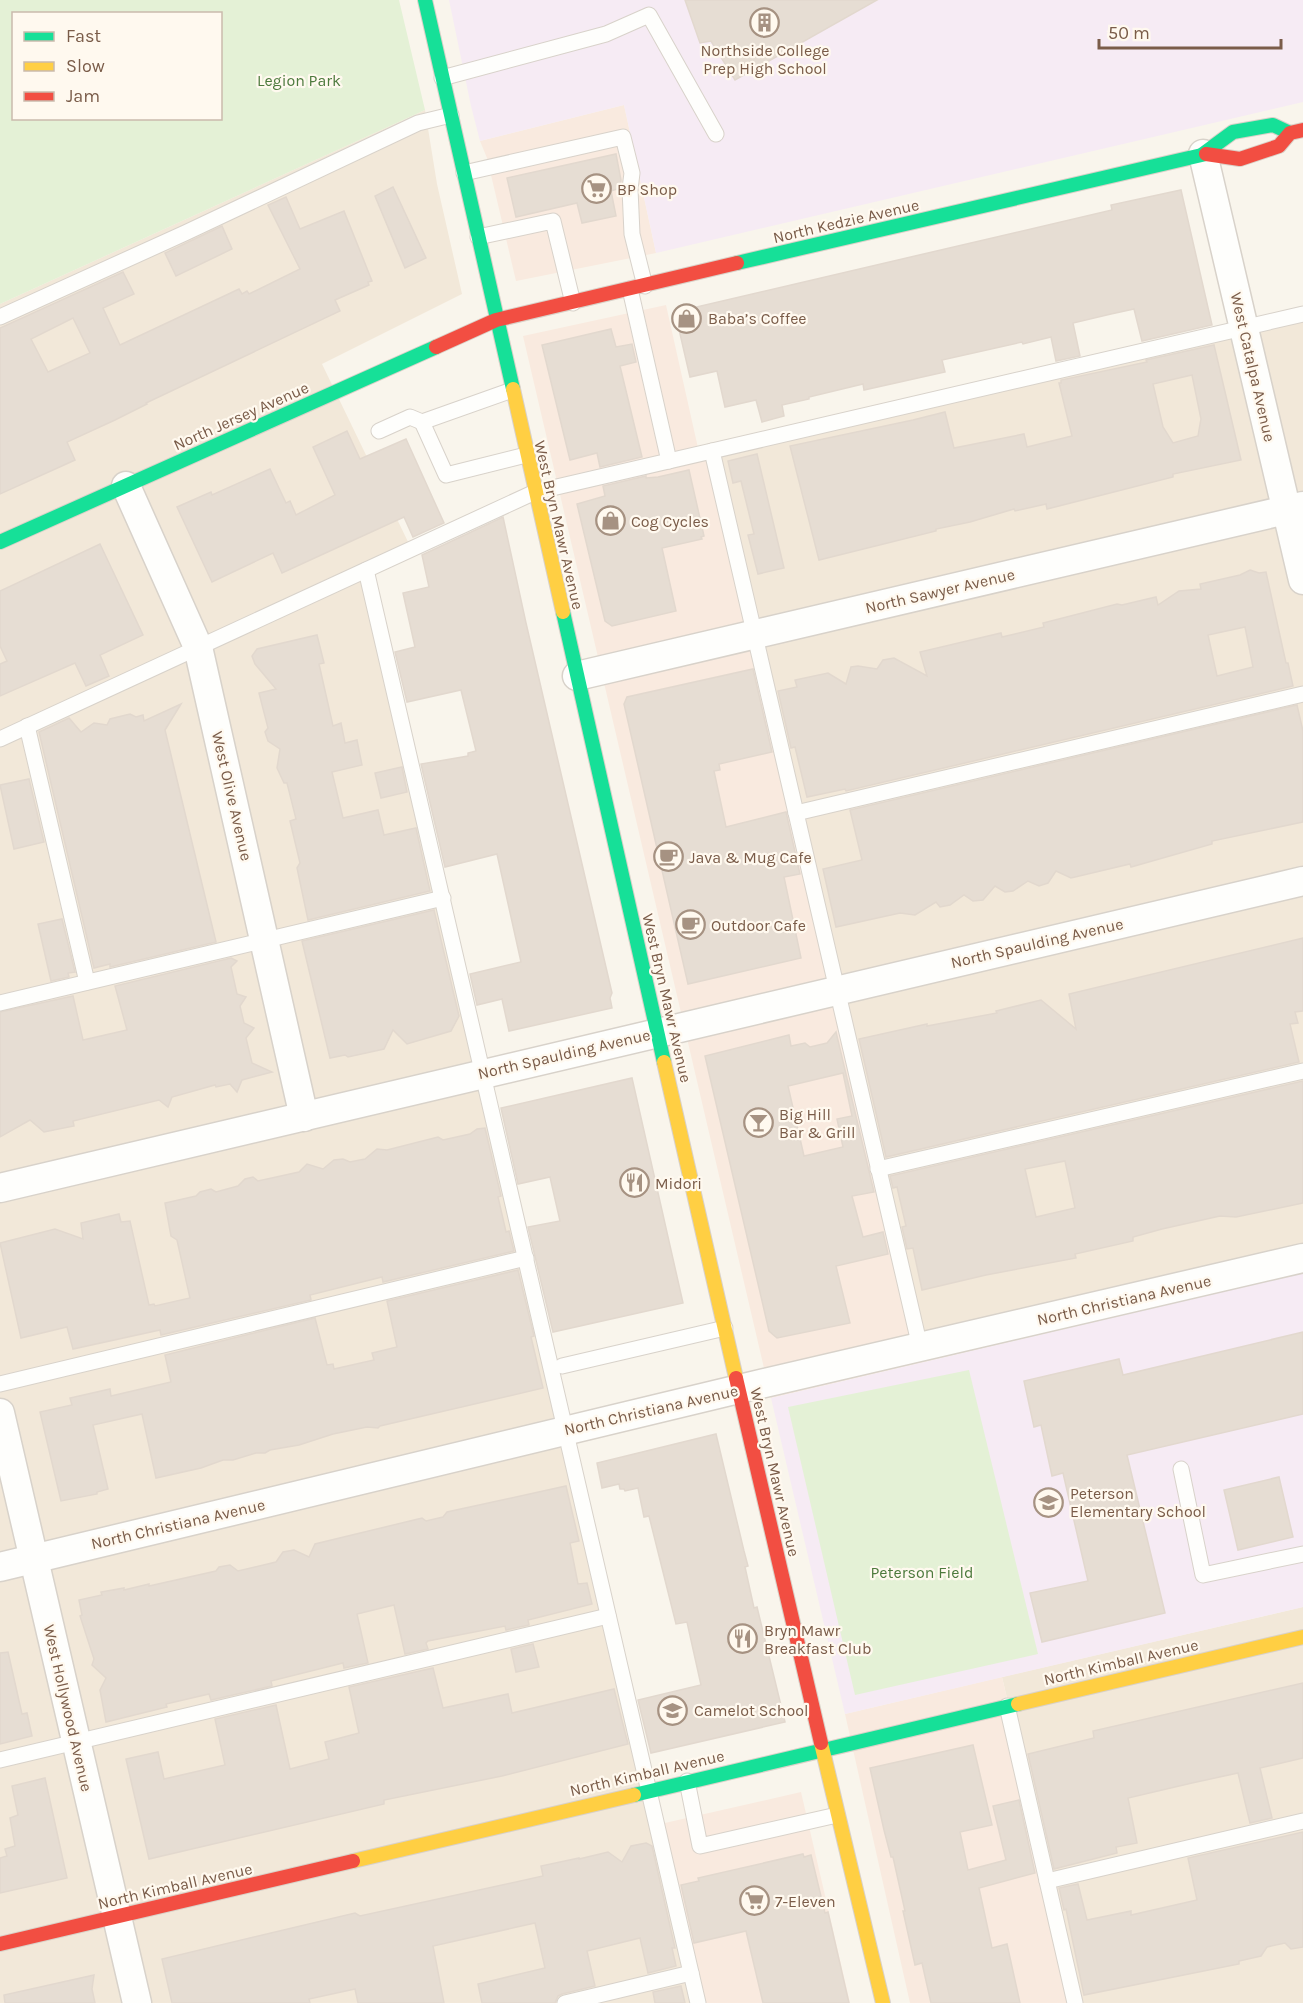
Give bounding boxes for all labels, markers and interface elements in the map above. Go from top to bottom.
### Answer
building icon: Northside College Prep High School [749,6,781,38]
legend [12,12,222,120]
scale bar [1099,12,1280,50]
text: 50 m [1108,22,1150,44]
text: Fast [66,25,101,47]
place label: Northside College Prep High School [701,41,829,78]
text: Slow [66,55,105,77]
park label: Legion Park [257,71,341,90]
text: Jam [66,85,100,107]
supermarket icon: BP Shop [580,173,612,205]
place label: BP Shop [617,180,677,199]
street label: North Kedzie Avenue [771,195,921,247]
street label: West Catalpa Avenue [1227,290,1279,444]
shop icon: Baba’s Coffee [671,302,703,334]
place label: Baba’s Coffee [708,309,807,328]
street label: North Jersey Avenue [170,378,312,454]
street label: West Bryn Mawr Avenue [530,439,588,611]
shop icon: Cog Cycles [594,505,626,537]
place label: Cog Cycles [631,512,709,531]
street label: North Sawyer Avenue [863,565,1017,617]
street label: West Olive Avenue [208,729,256,863]
cafe icon: Java & Mug Cafe [652,841,684,873]
place label: Java & Mug Cafe [689,848,812,867]
cafe icon: Outdoor Cafe [674,909,706,941]
street label: West Bryn Mawr Avenue [638,912,696,1084]
street label: North Spaulding Avenue [949,914,1125,972]
place label: Outdoor Cafe [711,916,806,935]
street label: North Spaulding Avenue [476,1025,652,1083]
place label: Big Hill Bar & Grill [779,1105,856,1142]
bar icon: Big Hill Bar & Grill [742,1107,774,1139]
restaurant icon: Midori [618,1167,650,1199]
place label: Midori [655,1174,702,1193]
street label: North Christiana Avenue [1035,1271,1213,1329]
street label: North Christiana Avenue [562,1381,740,1439]
street label: West Bryn Mawr Avenue [746,1386,804,1558]
place label: Peterson Elementary School [1070,1484,1206,1521]
school or university icon: Peterson Elementary School [1033,1486,1065,1518]
street label: North Christiana Avenue [89,1495,267,1553]
park label: Peterson Field [870,1563,974,1582]
place label: Bryn Mawr Breakfast Club [764,1621,871,1658]
street label: West Hollywood Avenue [39,1623,97,1793]
restaurant icon: Bryn Mawr Breakfast Club [727,1623,759,1655]
street label: North Kimball Avenue [1042,1635,1200,1689]
school or university icon: Camelot School [657,1694,689,1726]
place label: Camelot School [694,1701,808,1720]
street label: North Kimball Avenue [568,1746,726,1800]
street label: North Kimball Avenue [96,1859,254,1913]
supermarket icon: 7-Eleven [738,1885,770,1917]
place label: 7-Eleven [775,1892,836,1911]

